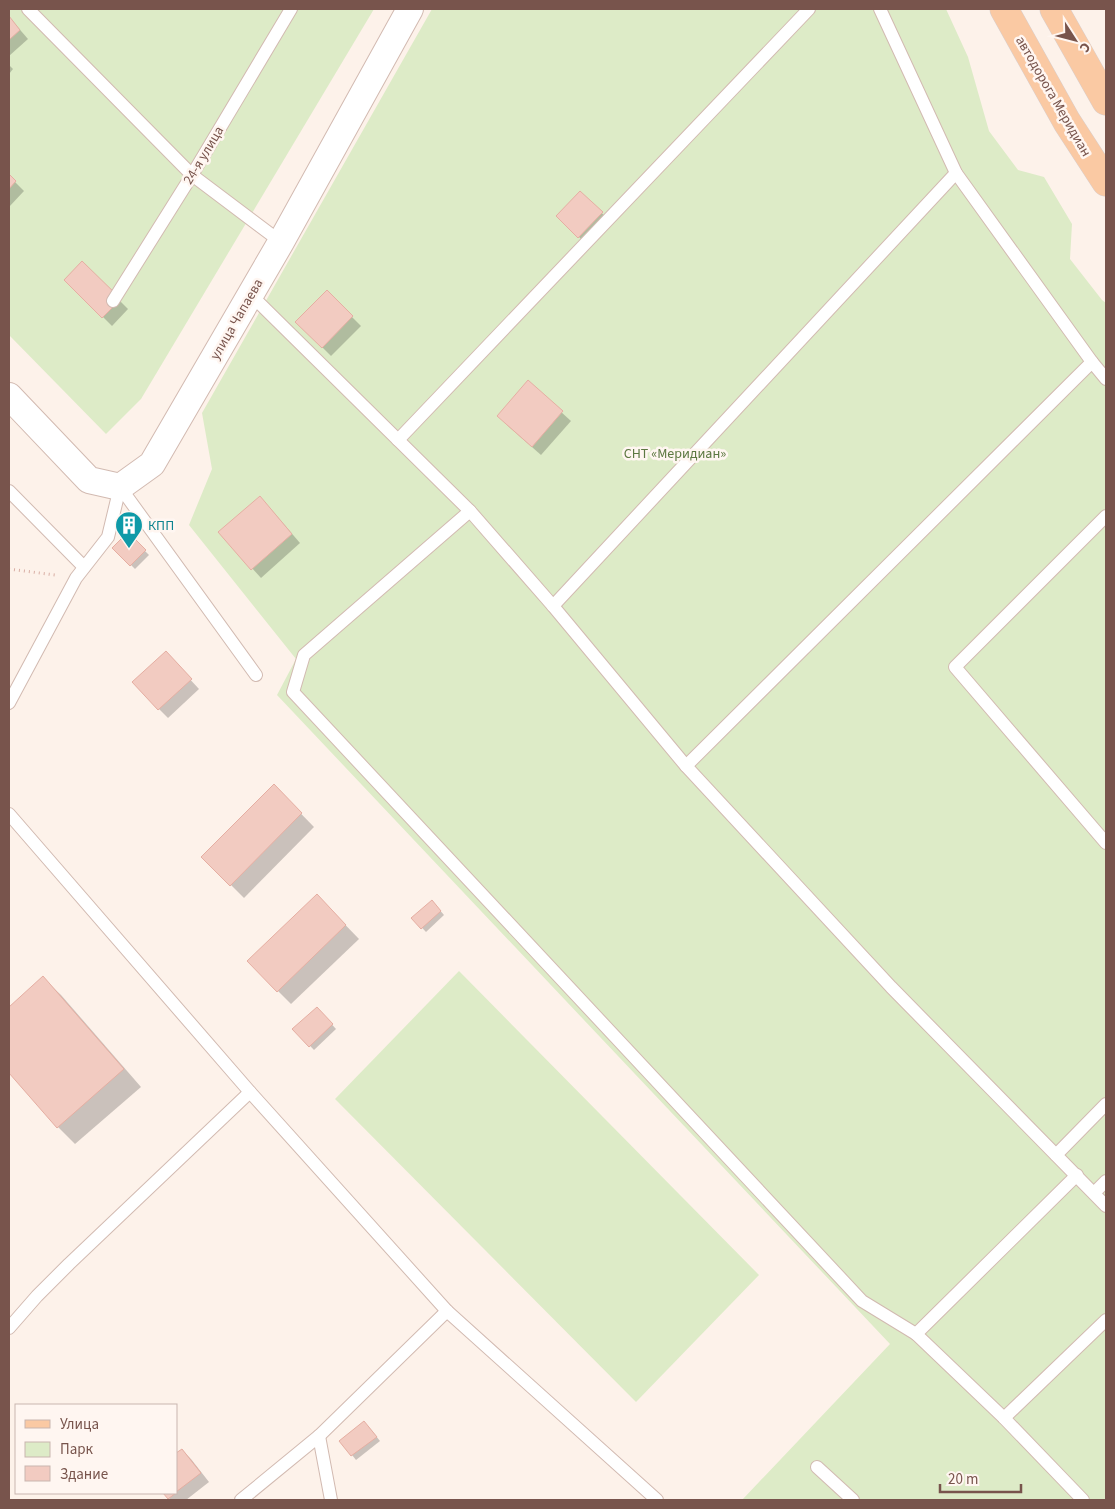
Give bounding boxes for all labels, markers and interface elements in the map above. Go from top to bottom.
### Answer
north arrow [1050,15,1100,65]
street label: автодорога Меридиан [1010,32,1096,161]
text: С [1074,38,1095,56]
street label: 24-я улица [179,123,229,188]
street label: улица Чапаева [205,275,268,364]
park label: СНТ «Меридиан» [624,444,726,464]
building icon: КПП [114,510,144,549]
place label: КПП [148,516,174,536]
legend [15,1404,178,1494]
text: Улица [60,1414,99,1435]
text: Парк [60,1439,94,1460]
scale bar [940,1462,1021,1494]
text: Здание [60,1464,108,1485]
text: 20 m [948,1469,978,1490]

